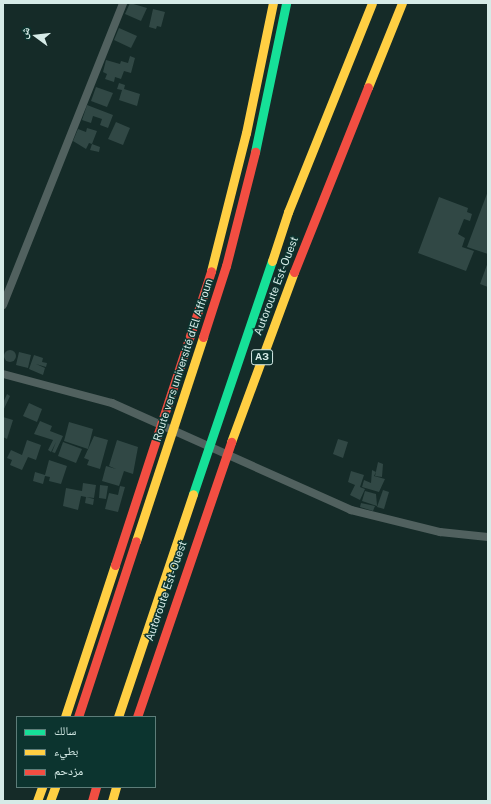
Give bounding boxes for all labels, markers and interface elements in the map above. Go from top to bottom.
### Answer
north arrow [16,16,56,56]
text: ش [17,26,32,40]
street label: Autoroute Est-Ouest [251,235,301,337]
street label: Route vers université d'El Affroun [150,277,216,443]
road number: A3 [251,349,273,365]
street label: Autoroute Est-Ouest [143,539,189,643]
legend [16,716,156,788]
text: سالك [54,724,76,738]
text: بطيء [54,744,78,758]
text: مزدحم [54,764,83,778]

